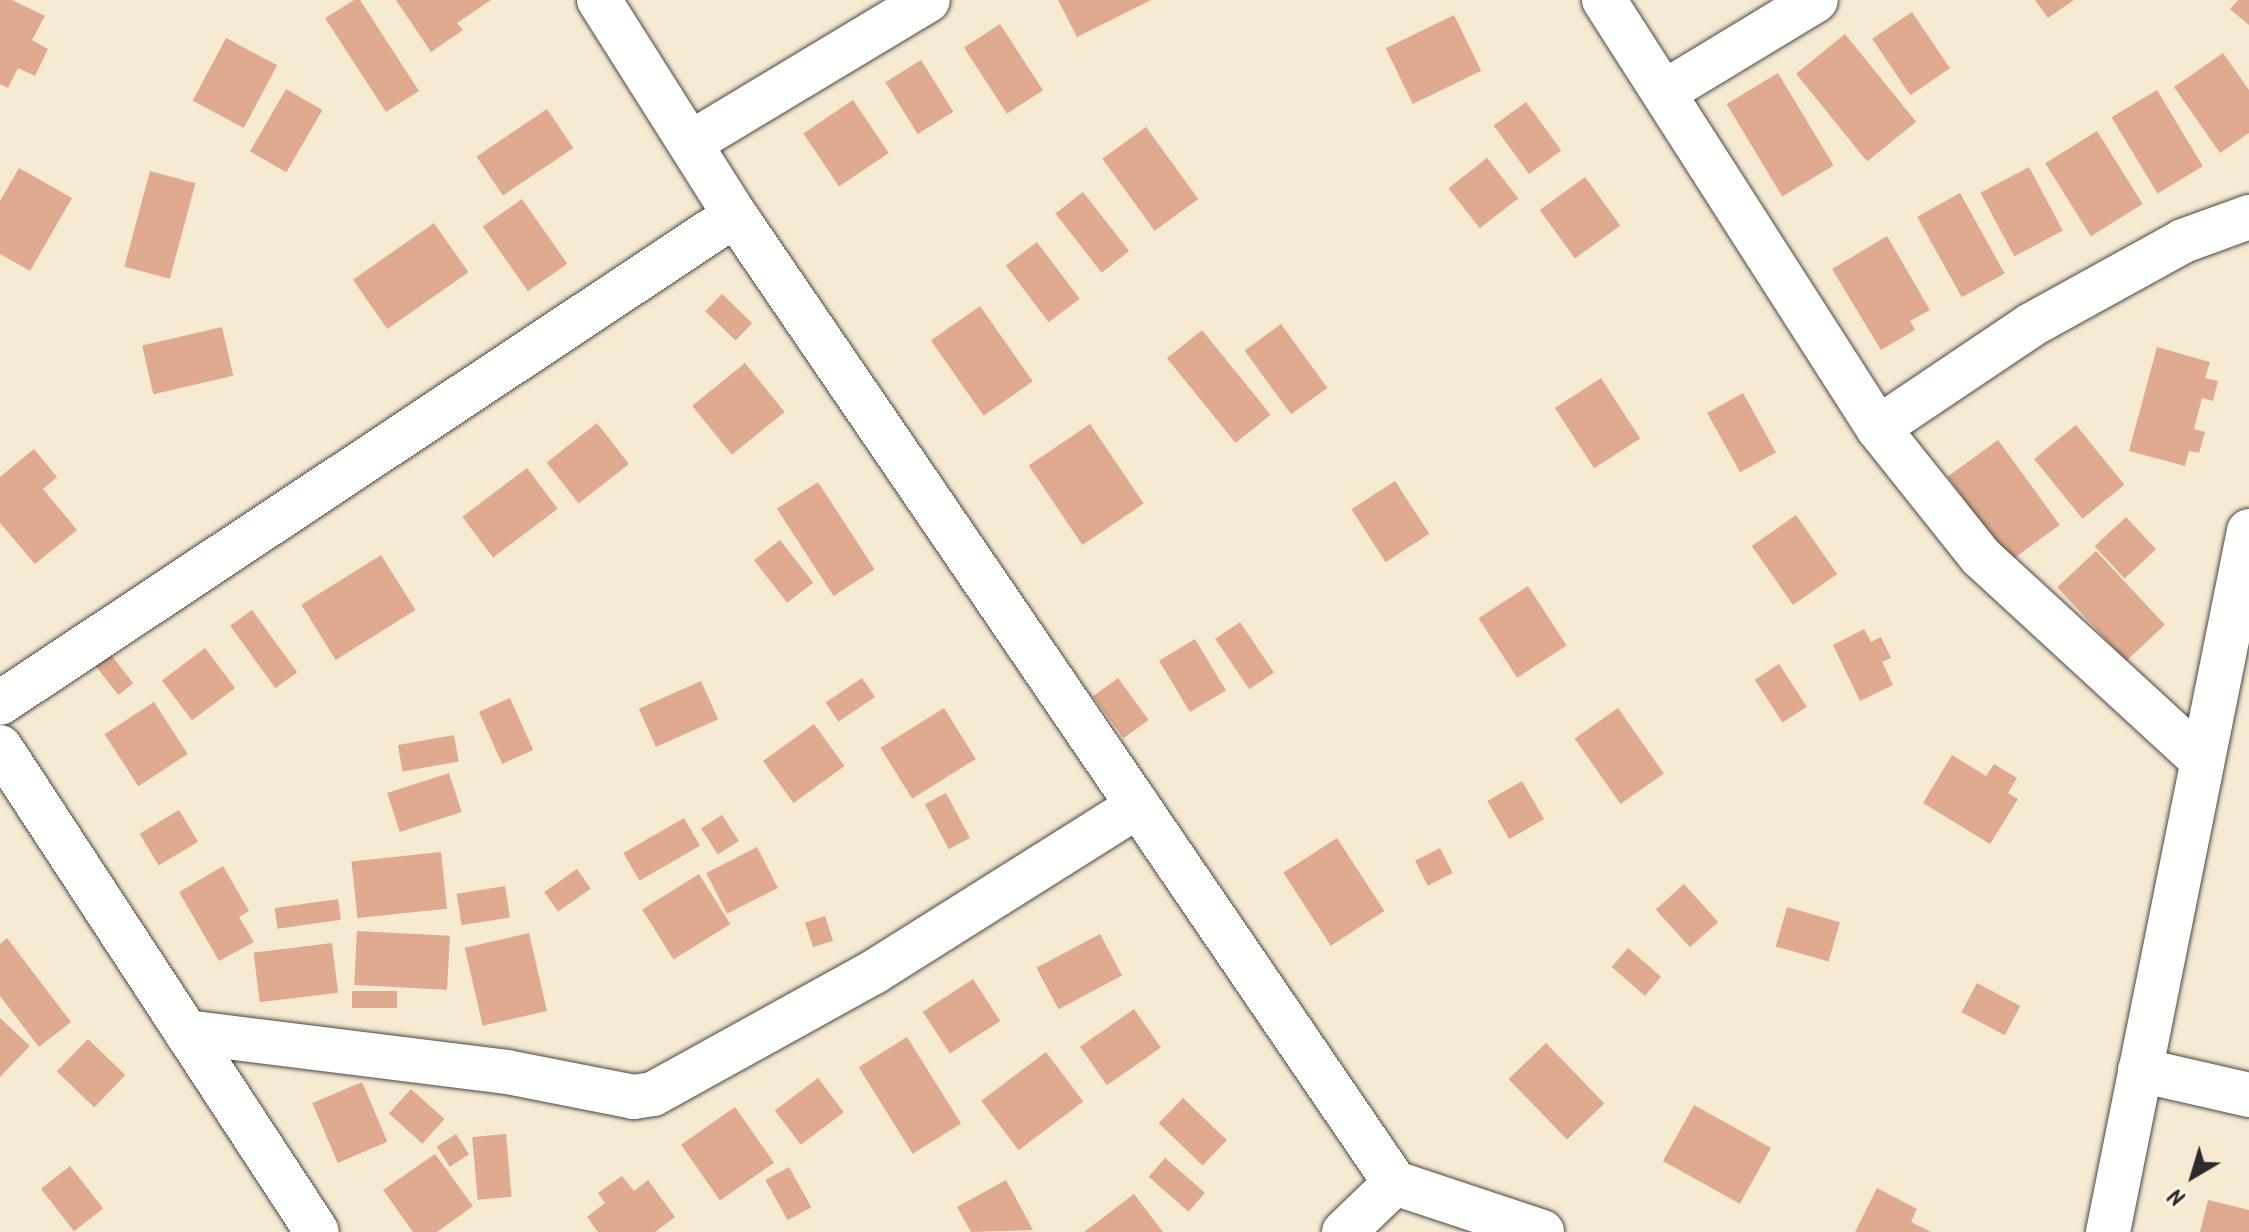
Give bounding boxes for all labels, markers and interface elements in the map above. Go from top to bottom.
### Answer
north arrow [2153,1136,2233,1216]
text: N [2162,1177,2194,1213]

